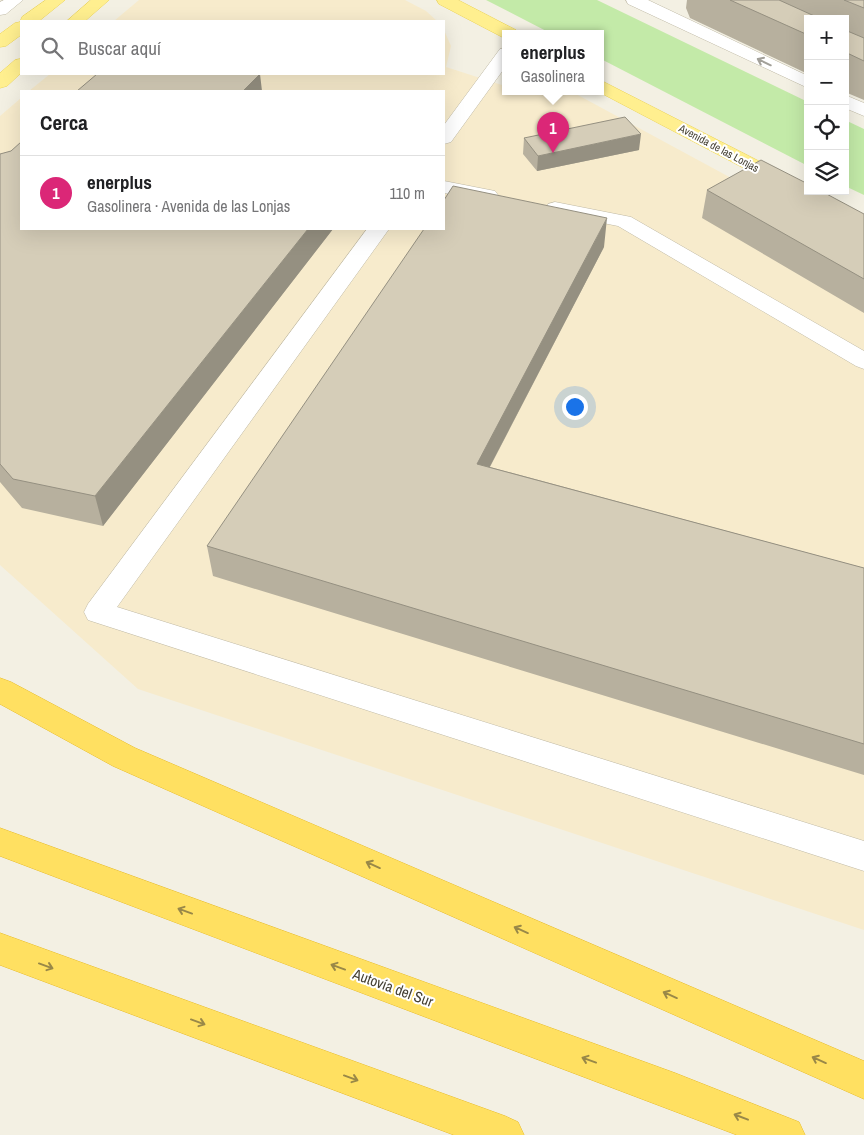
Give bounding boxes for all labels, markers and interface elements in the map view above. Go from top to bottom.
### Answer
map controls [804,15,849,195]
button: + [804,15,849,60]
search box [20,20,445,75]
popup [502,30,604,95]
icon: search [38,34,66,62]
text: Buscar aquí [78,35,161,61]
text: enerplus [521,39,585,65]
one-way arrow [757,57,772,66]
button: − [804,60,849,105]
text: Gasolinera [521,65,585,87]
button: locate [804,105,849,150]
text: Cerca [40,108,88,137]
pin: 1 [537,112,569,153]
street label: Avenida de las Lonjas [676,121,762,175]
button: layers [804,150,849,195]
text: enerplus [87,169,152,195]
text: 1 [52,182,60,204]
text: 110 m [389,182,425,204]
text: Gasolinera · Avenida de las Lonjas [87,195,290,217]
your location [562,394,588,420]
one-way arrow [365,860,380,869]
one-way arrow [178,906,194,915]
one-way arrow [514,925,529,935]
one-way arrow [38,962,53,971]
one-way arrow [331,962,346,971]
street label: Autovía del Sur [349,963,436,1012]
one-way arrow [663,990,678,1000]
one-way arrow [190,1018,205,1027]
one-way arrow [581,1055,597,1064]
one-way arrow [812,1055,827,1065]
one-way arrow [342,1074,358,1083]
one-way arrow [734,1112,749,1122]

